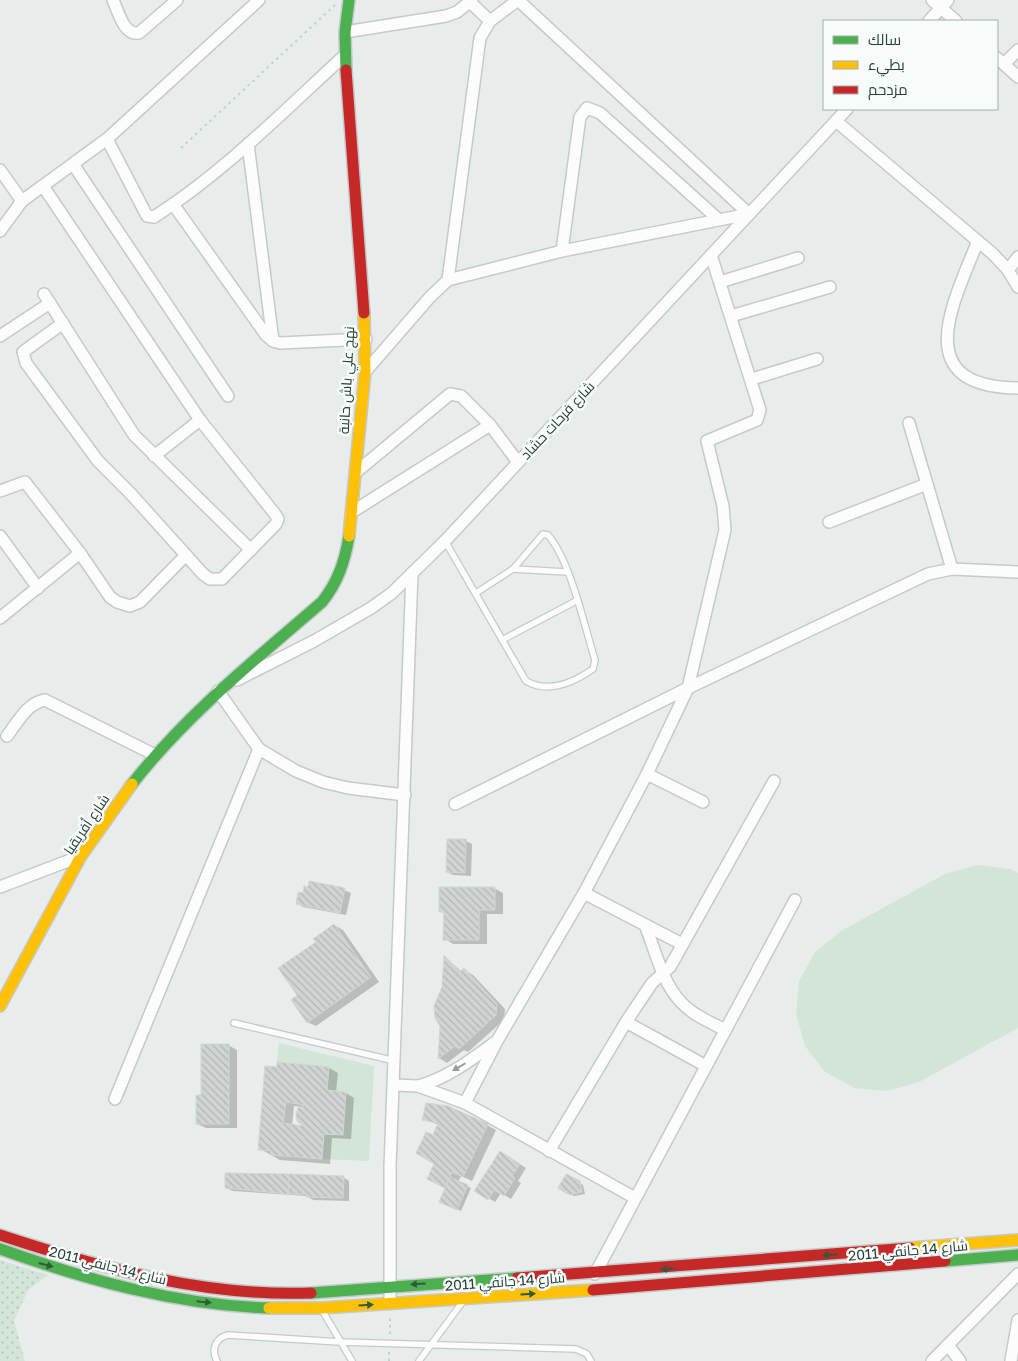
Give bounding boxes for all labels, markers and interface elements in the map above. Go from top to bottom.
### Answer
legend [823,20,998,110]
text: سالك [868,30,901,48]
text: بطيء [868,55,905,77]
text: مزدحم [868,80,908,100]
street label: نهج علي باش حانبة [335,326,361,435]
street label: شارع فرحات حشاد [517,377,598,463]
street label: شارع أفريقيا [60,791,113,858]
one-way arrow [452,1062,466,1071]
street label: شارع 14 جانفي 2011 [847,1236,969,1268]
street label: شارع 14 جانفي 2011 [47,1242,168,1292]
one-way arrow [822,1252,838,1260]
one-way arrow [39,1261,54,1269]
one-way arrow [660,1265,676,1273]
street label: شارع 14 جانفي 2011 [444,1268,566,1298]
one-way arrow [410,1281,426,1289]
one-way arrow [521,1290,537,1298]
one-way arrow [196,1298,212,1306]
one-way arrow [358,1301,374,1309]

